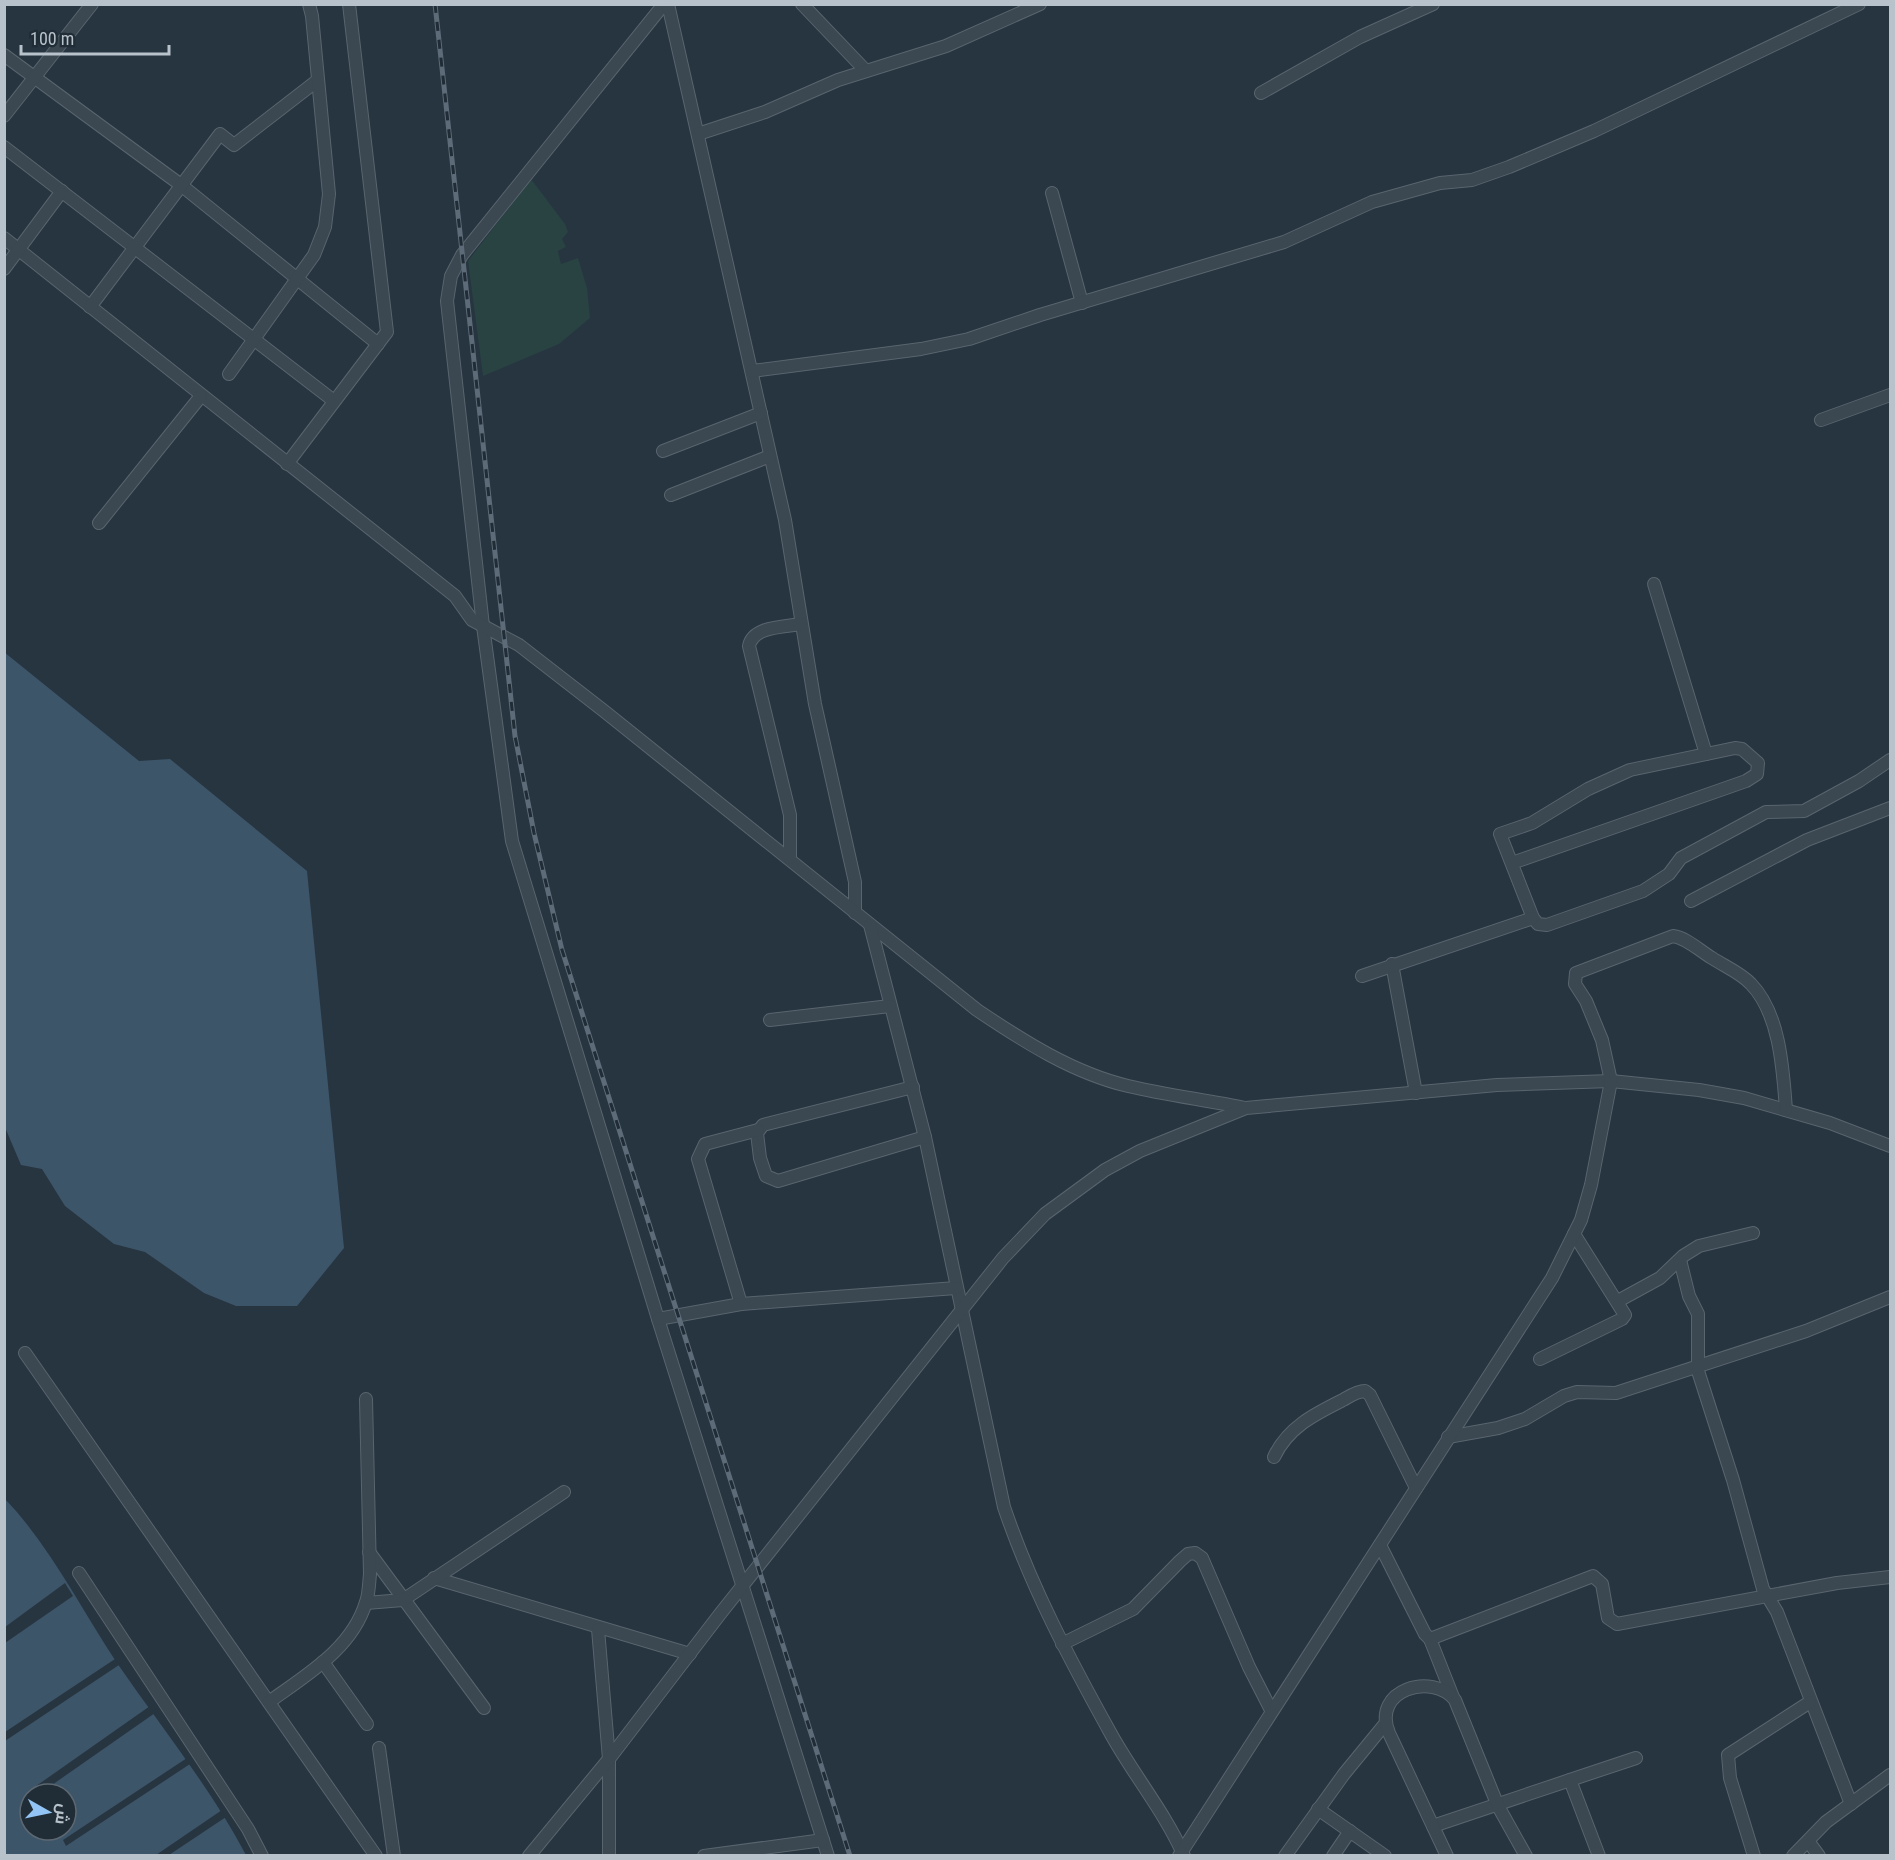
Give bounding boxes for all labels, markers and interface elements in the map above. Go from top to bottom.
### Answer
scale bar [21,18,170,56]
text: 100 m [30,28,74,49]
north arrow [18,1782,78,1842]
text: ش [51,1803,73,1826]

